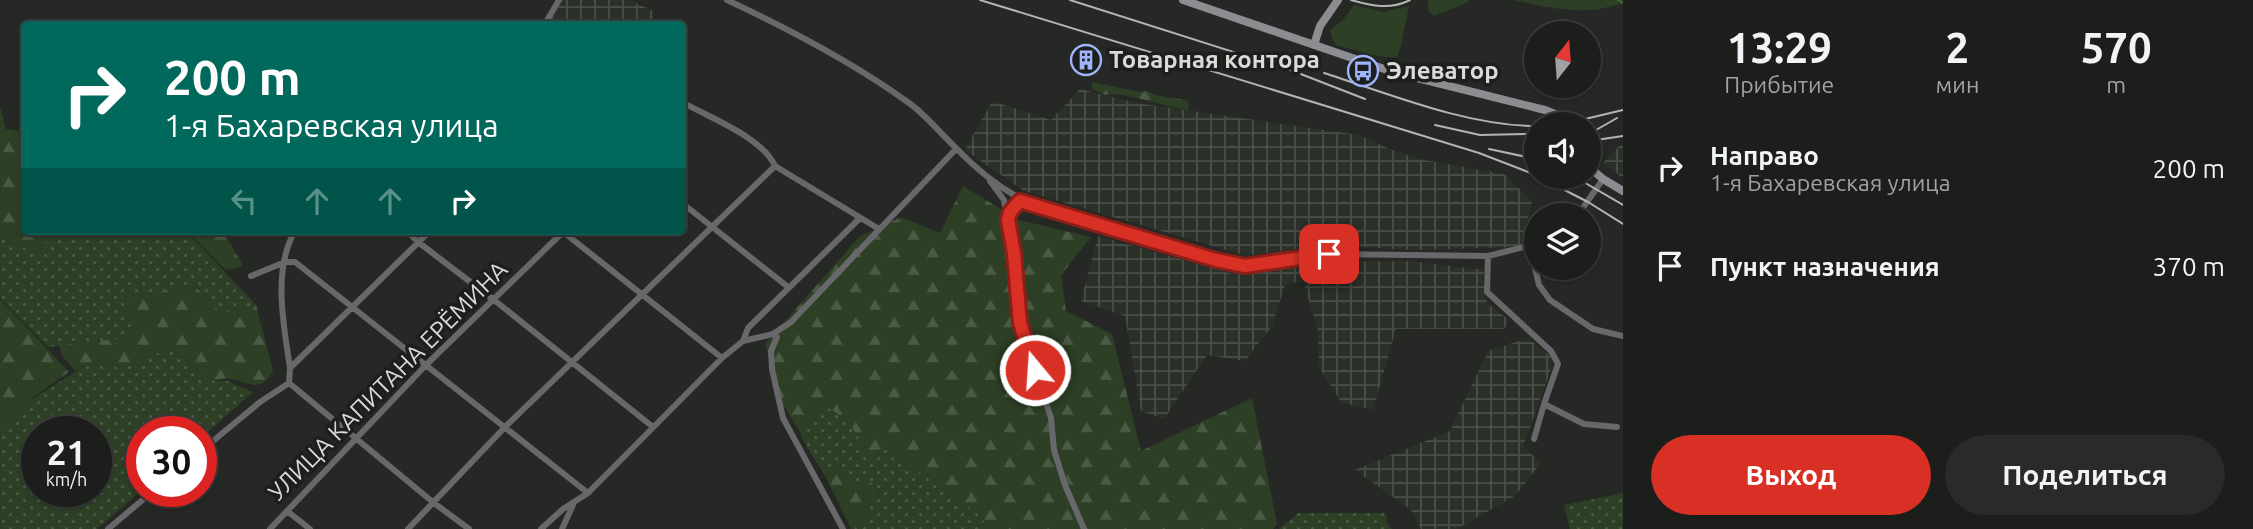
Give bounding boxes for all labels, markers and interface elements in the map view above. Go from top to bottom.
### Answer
north arrow [1524,21,1601,98]
map controls [1524,21,1601,280]
text: 13:29 [1727,24,1832,71]
text: 2 [1946,24,1969,71]
text: 570 [2081,24,2152,71]
building icon: Товарная контора [1069,43,1103,77]
place label: Товарная контора [1109,46,1320,73]
icon: right [49,49,140,140]
text: 200 m [164,49,301,104]
bus stop icon: Элеватор [1346,54,1380,88]
place label: Элеватор [1386,57,1499,84]
text: Прибытие [1724,72,1834,97]
text: мин [1936,72,1979,97]
text: m [2106,72,2126,97]
text: 1-я Бахаревская улица [164,107,499,143]
button: sound [1524,112,1601,189]
text: Направо [1710,141,1819,170]
icon: right [1651,149,1689,187]
text: 200 m [2153,154,2225,183]
text: 1-я Бахаревская улица [1710,170,1951,195]
icon: left [225,182,263,220]
icon: ahead [298,182,336,220]
icon: ahead [371,182,409,220]
icon: right [444,182,482,220]
button: layers [1524,203,1601,280]
pin [1299,224,1359,284]
icon: arrive [1310,235,1348,273]
icon: arrive [1651,247,1689,285]
text: Пункт назначения [1710,252,1940,281]
text: 370 m [2153,252,2225,281]
street label: УЛИЦА КАПИТАНА ЕРЁМИНА [263,255,513,506]
position arrow [998,333,1072,407]
speed limit sign: 30 [126,416,217,507]
text: 21 [47,432,86,472]
button: Выход [1651,435,1931,515]
button: Поделиться [1945,435,2225,515]
text: km/h [46,469,87,489]

